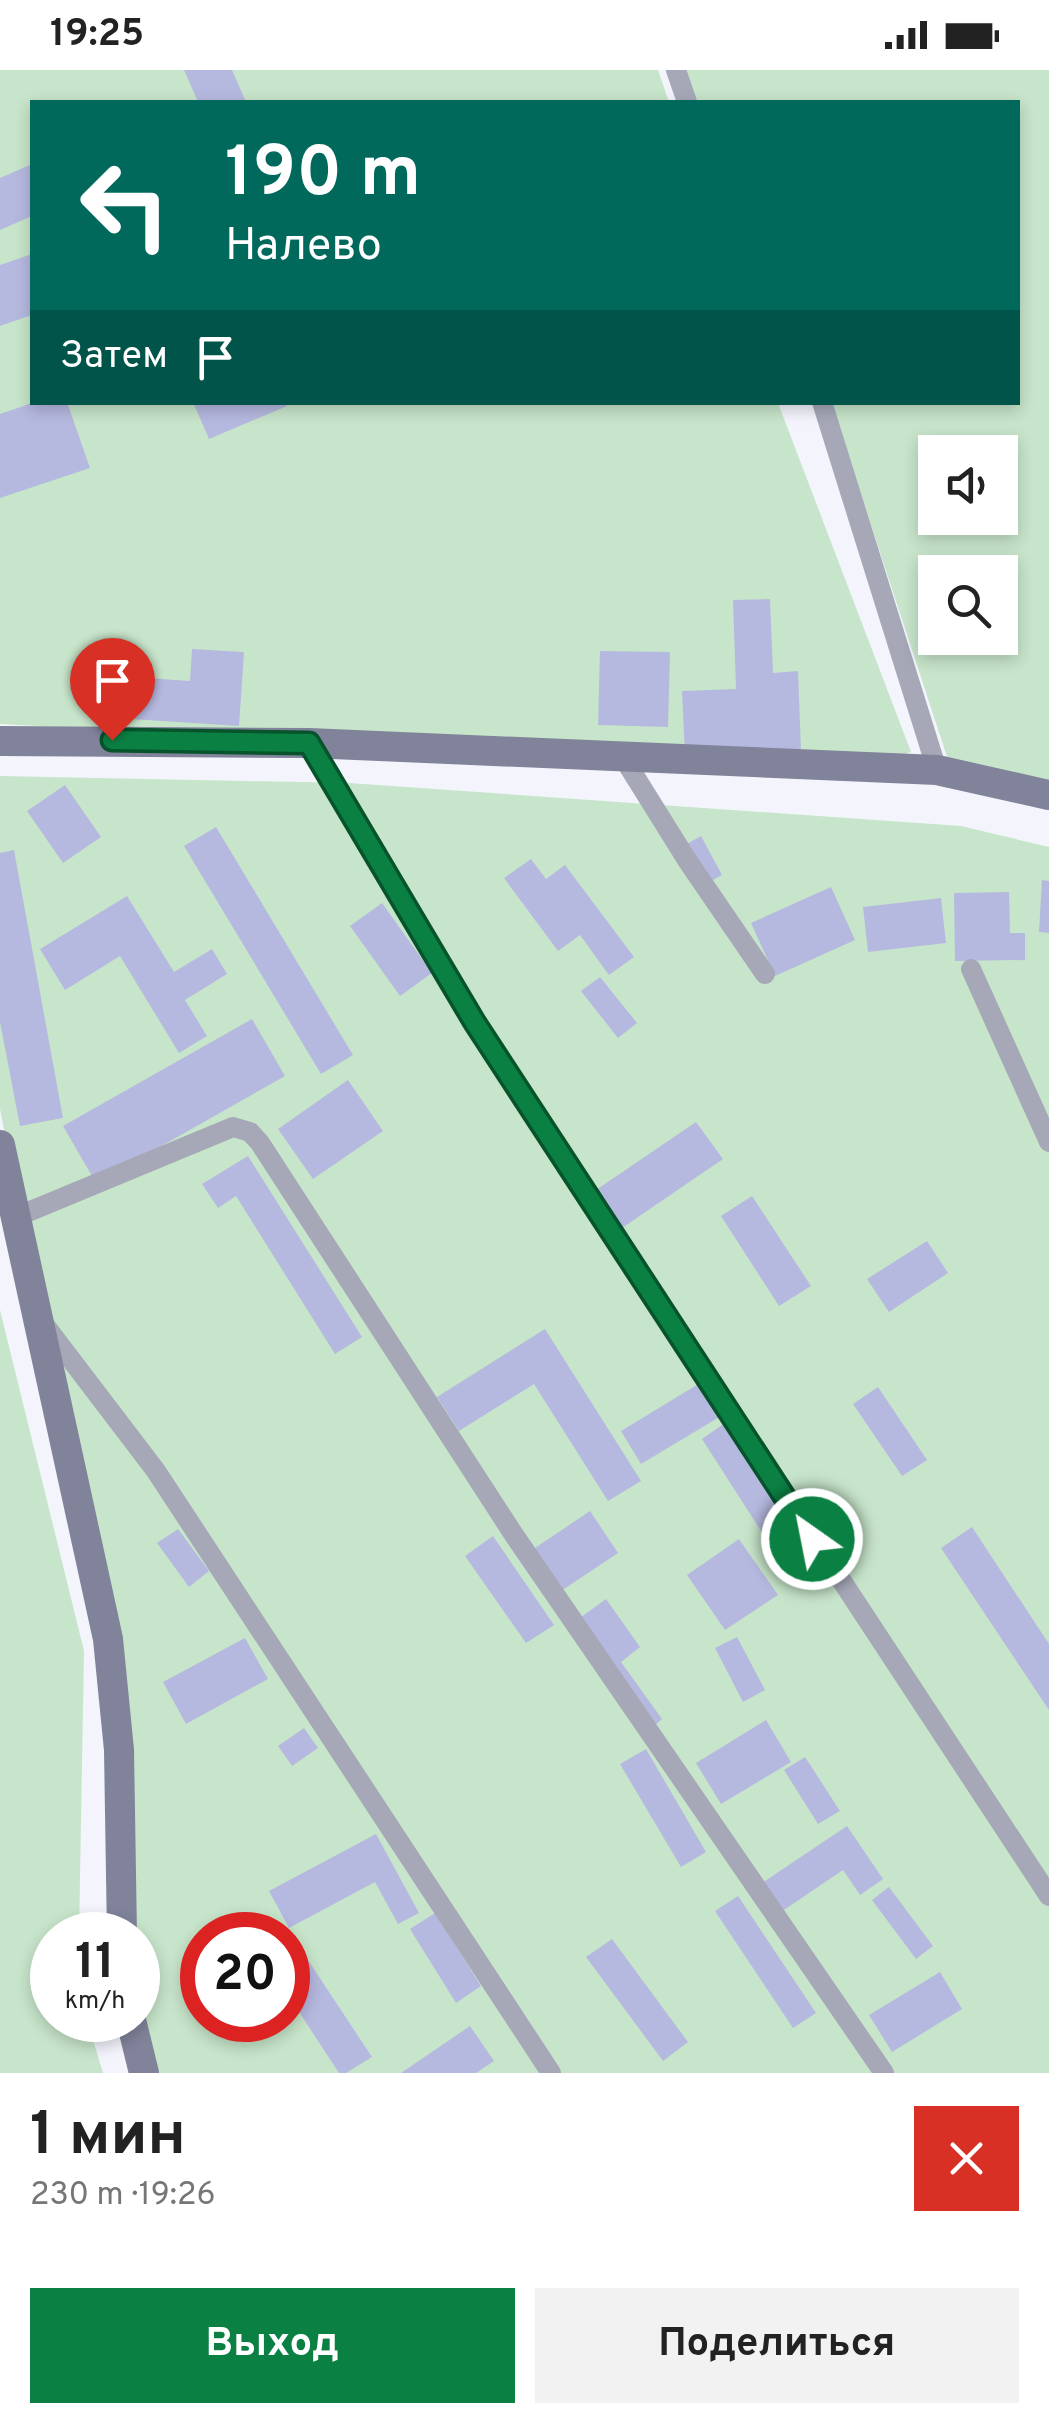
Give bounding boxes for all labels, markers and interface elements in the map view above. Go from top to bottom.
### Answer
text: 19:25 [50,11,144,60]
text: 190 m [225,132,421,221]
icon: left [60,140,190,270]
text: Налево [225,219,382,276]
icon: arrive [188,330,243,385]
text: Затем [60,333,168,382]
map controls [918,435,1018,655]
button: sound [918,435,1018,535]
button: search [918,555,1018,655]
pin [70,638,155,741]
icon: arrive [85,653,140,708]
position arrow [760,1487,864,1591]
speed limit sign: 20 [180,1912,310,2042]
text: 11 [75,1933,115,1996]
text: km/h [65,1986,125,2018]
text: 1 мин [30,2100,186,2176]
button: close [914,2106,1019,2211]
text: 230 m · 19:26 [30,2176,216,2216]
button: Выход [30,2288,515,2403]
button: Поделиться [535,2288,1019,2403]

